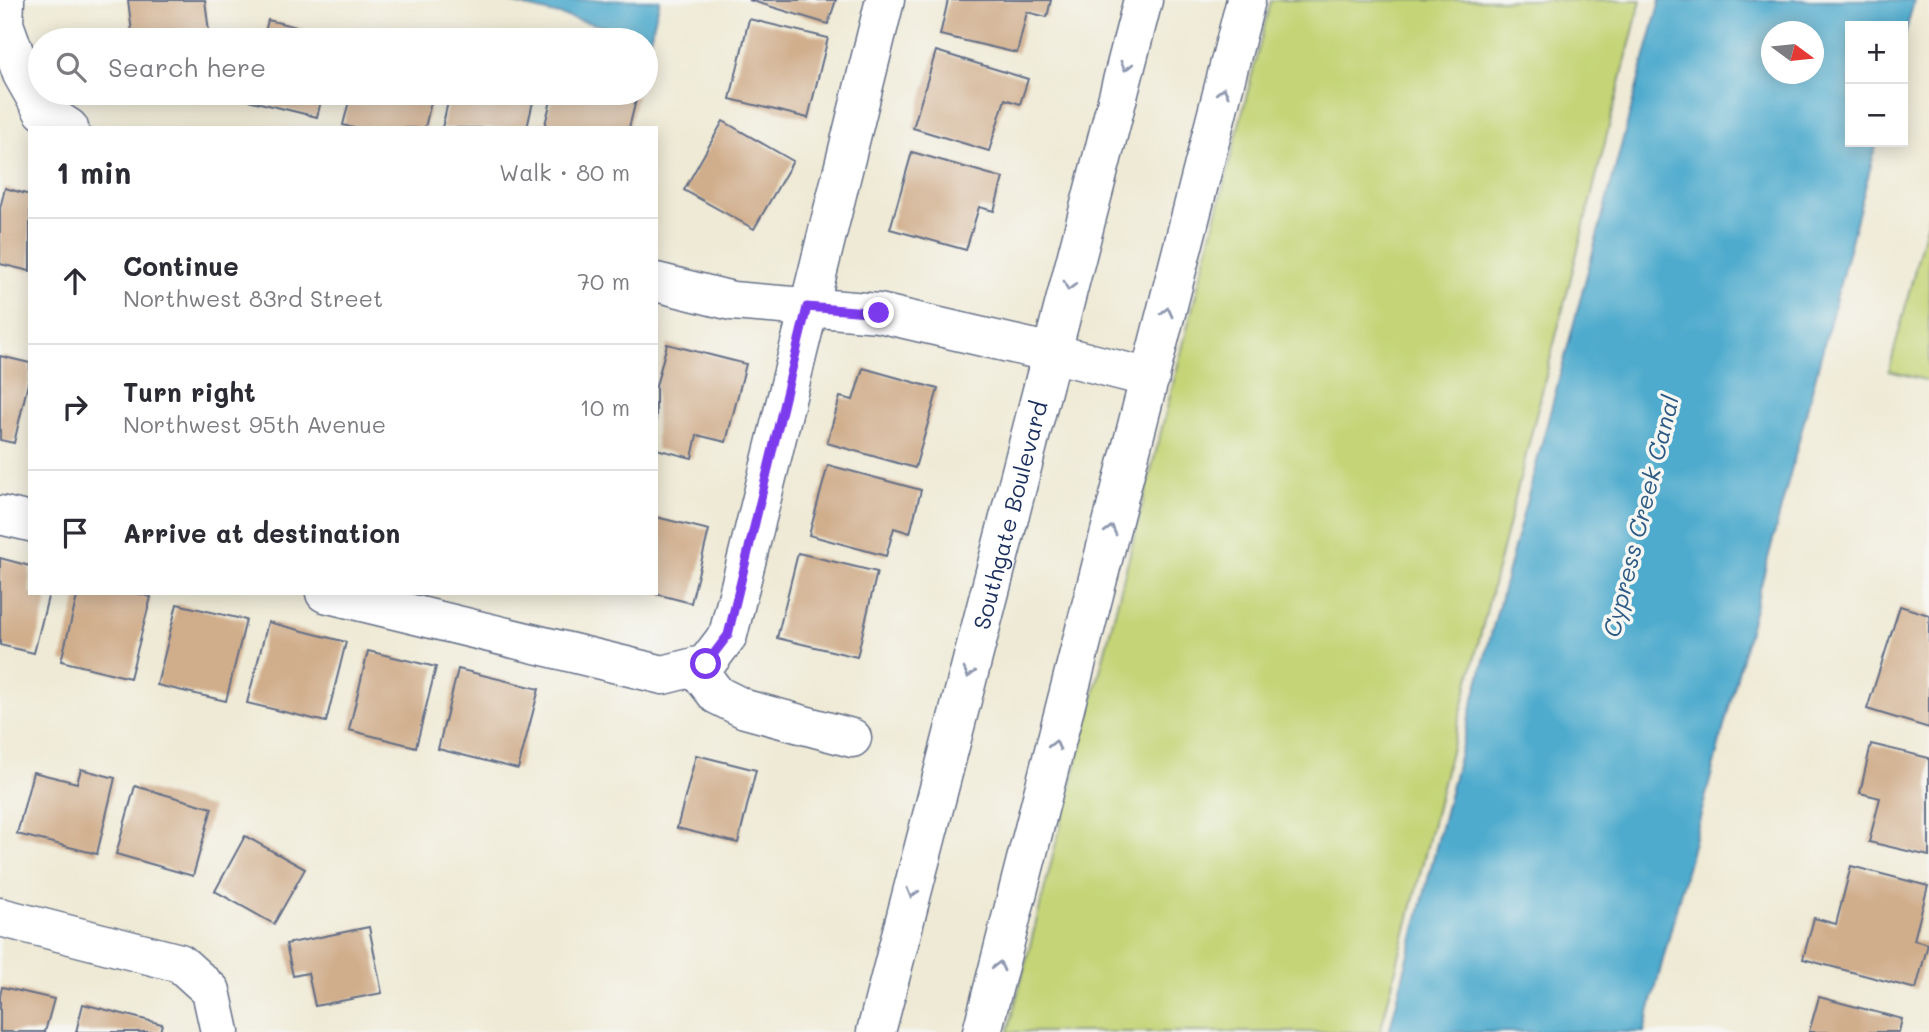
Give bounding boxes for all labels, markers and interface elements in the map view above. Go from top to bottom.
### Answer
north arrow [1761,21,1824,84]
map controls [1845,21,1908,147]
button: + [1845,21,1908,84]
search box [28,28,658,105]
icon: search [52,48,90,86]
text: Search here [108,50,266,84]
one-way arrow [1120,60,1134,72]
button: − [1845,84,1908,147]
one-way arrow [1215,86,1229,98]
text: 1 min [56,152,131,192]
text: Walk · 80 m [499,157,630,187]
text: Continue [123,249,239,283]
icon: ahead [56,262,94,300]
text: 70 m [577,266,630,296]
one-way arrow [1063,280,1077,292]
text: Northwest 83rd Street [123,283,383,313]
route end [863,297,894,328]
one-way arrow [1159,306,1173,318]
text: Turn right [123,375,256,409]
icon: right [56,388,94,426]
text: 10 m [580,392,630,422]
water label: Cypress Creek Canal [1595,392,1685,640]
street label: Southgate Boulevard [966,398,1054,633]
text: Northwest 95th Avenue [123,409,386,439]
icon: arrive [56,514,94,552]
text: Arrive at destination [123,516,400,550]
one-way arrow [1103,524,1117,536]
route start [690,648,721,679]
one-way arrow [963,667,977,679]
one-way arrow [1047,740,1062,752]
one-way arrow [906,887,920,899]
one-way arrow [991,960,1005,972]

